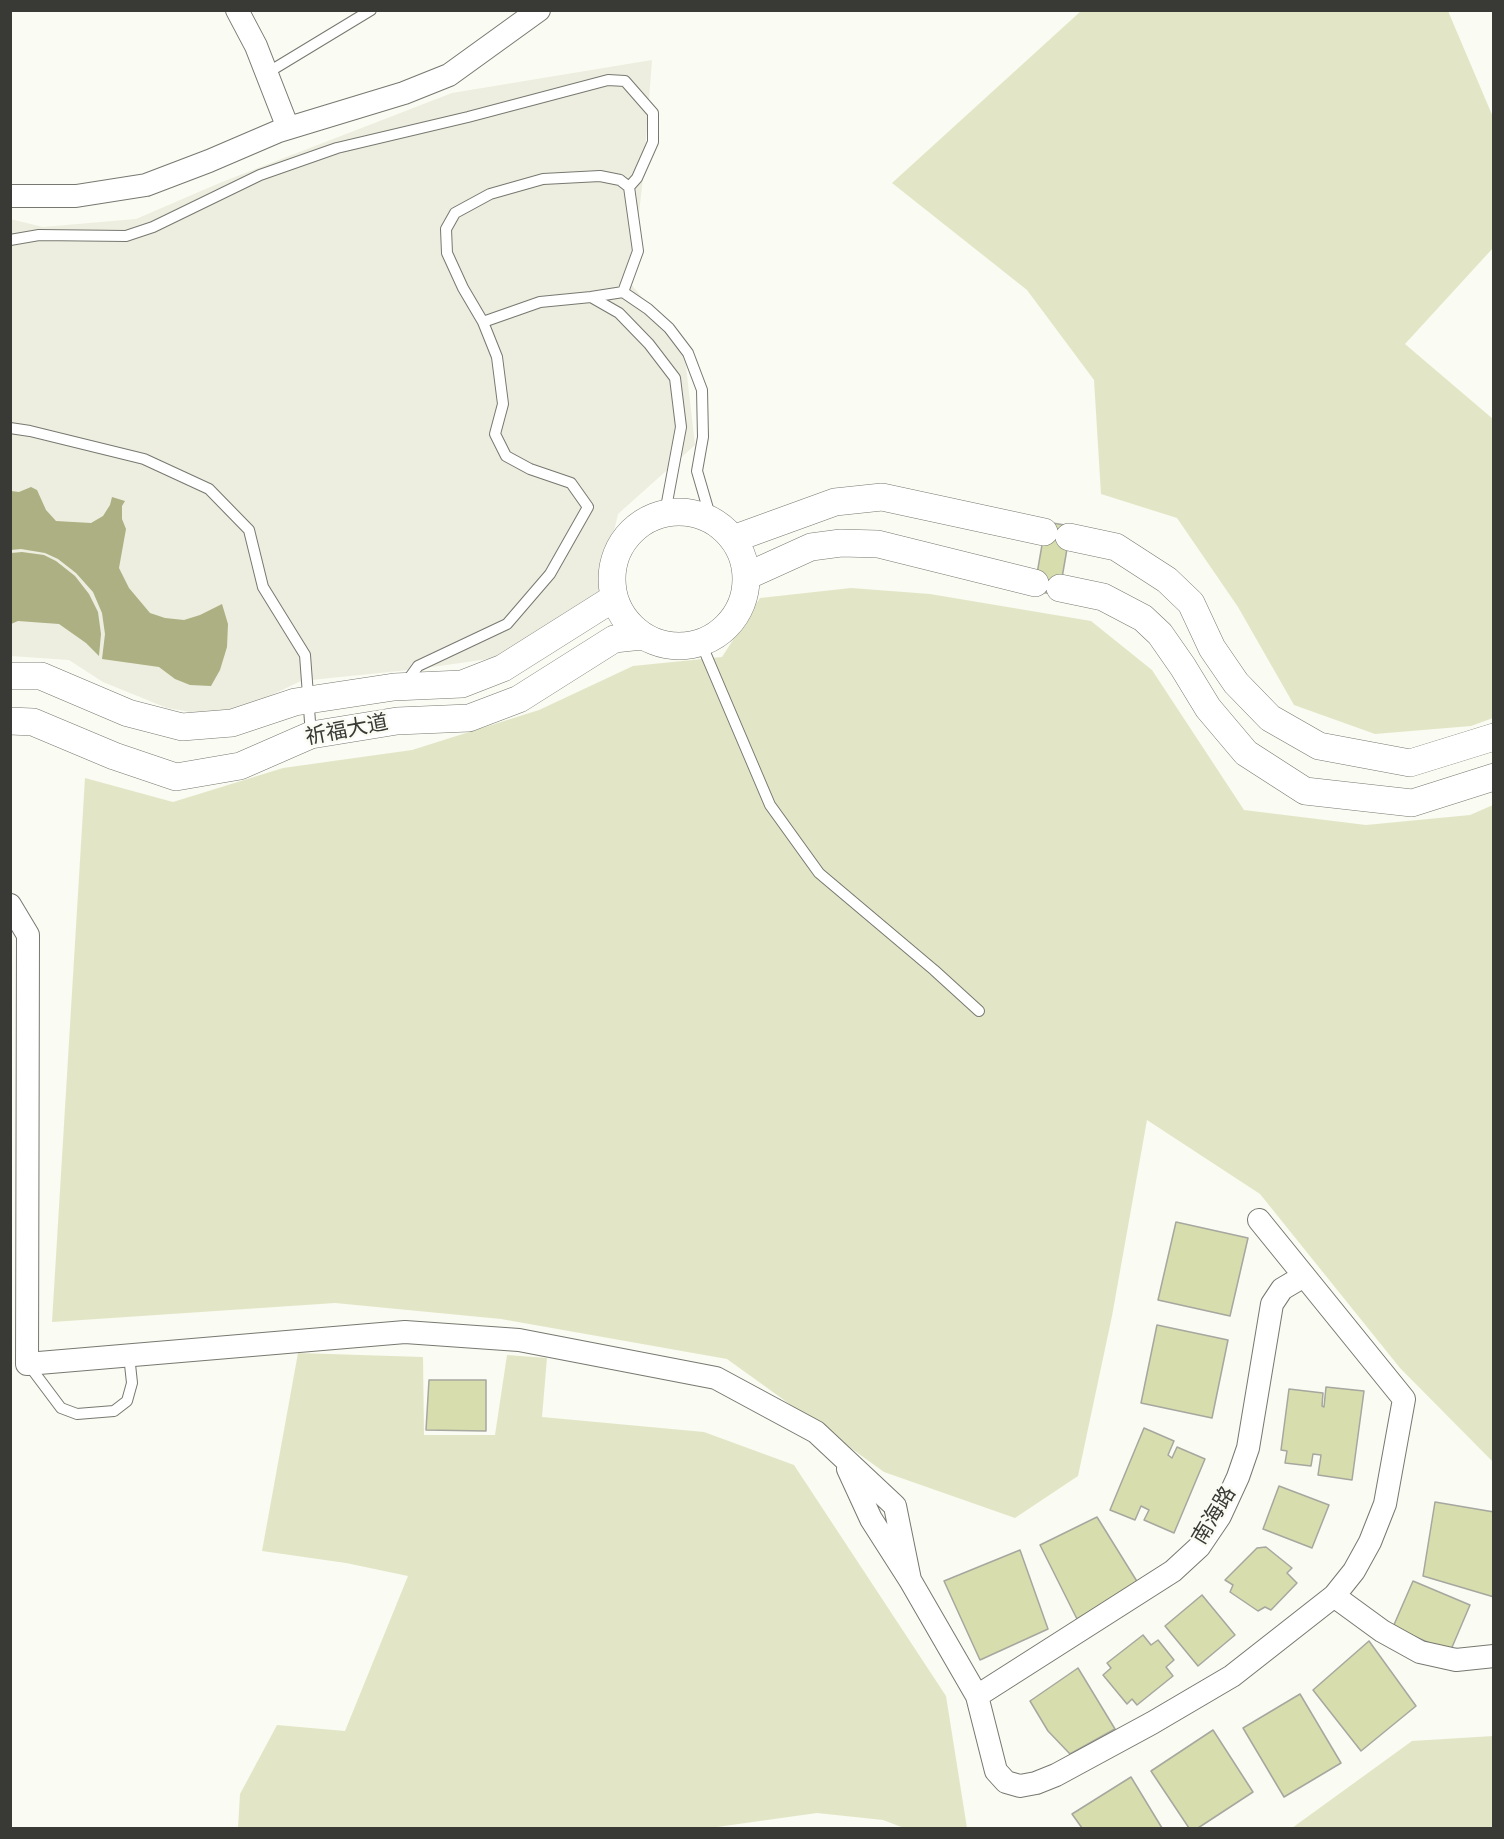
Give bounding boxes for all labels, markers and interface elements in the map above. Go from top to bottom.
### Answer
street label: 祈福大道 [303,711,391,751]
street label: 南海路 [1188,1483,1242,1549]

